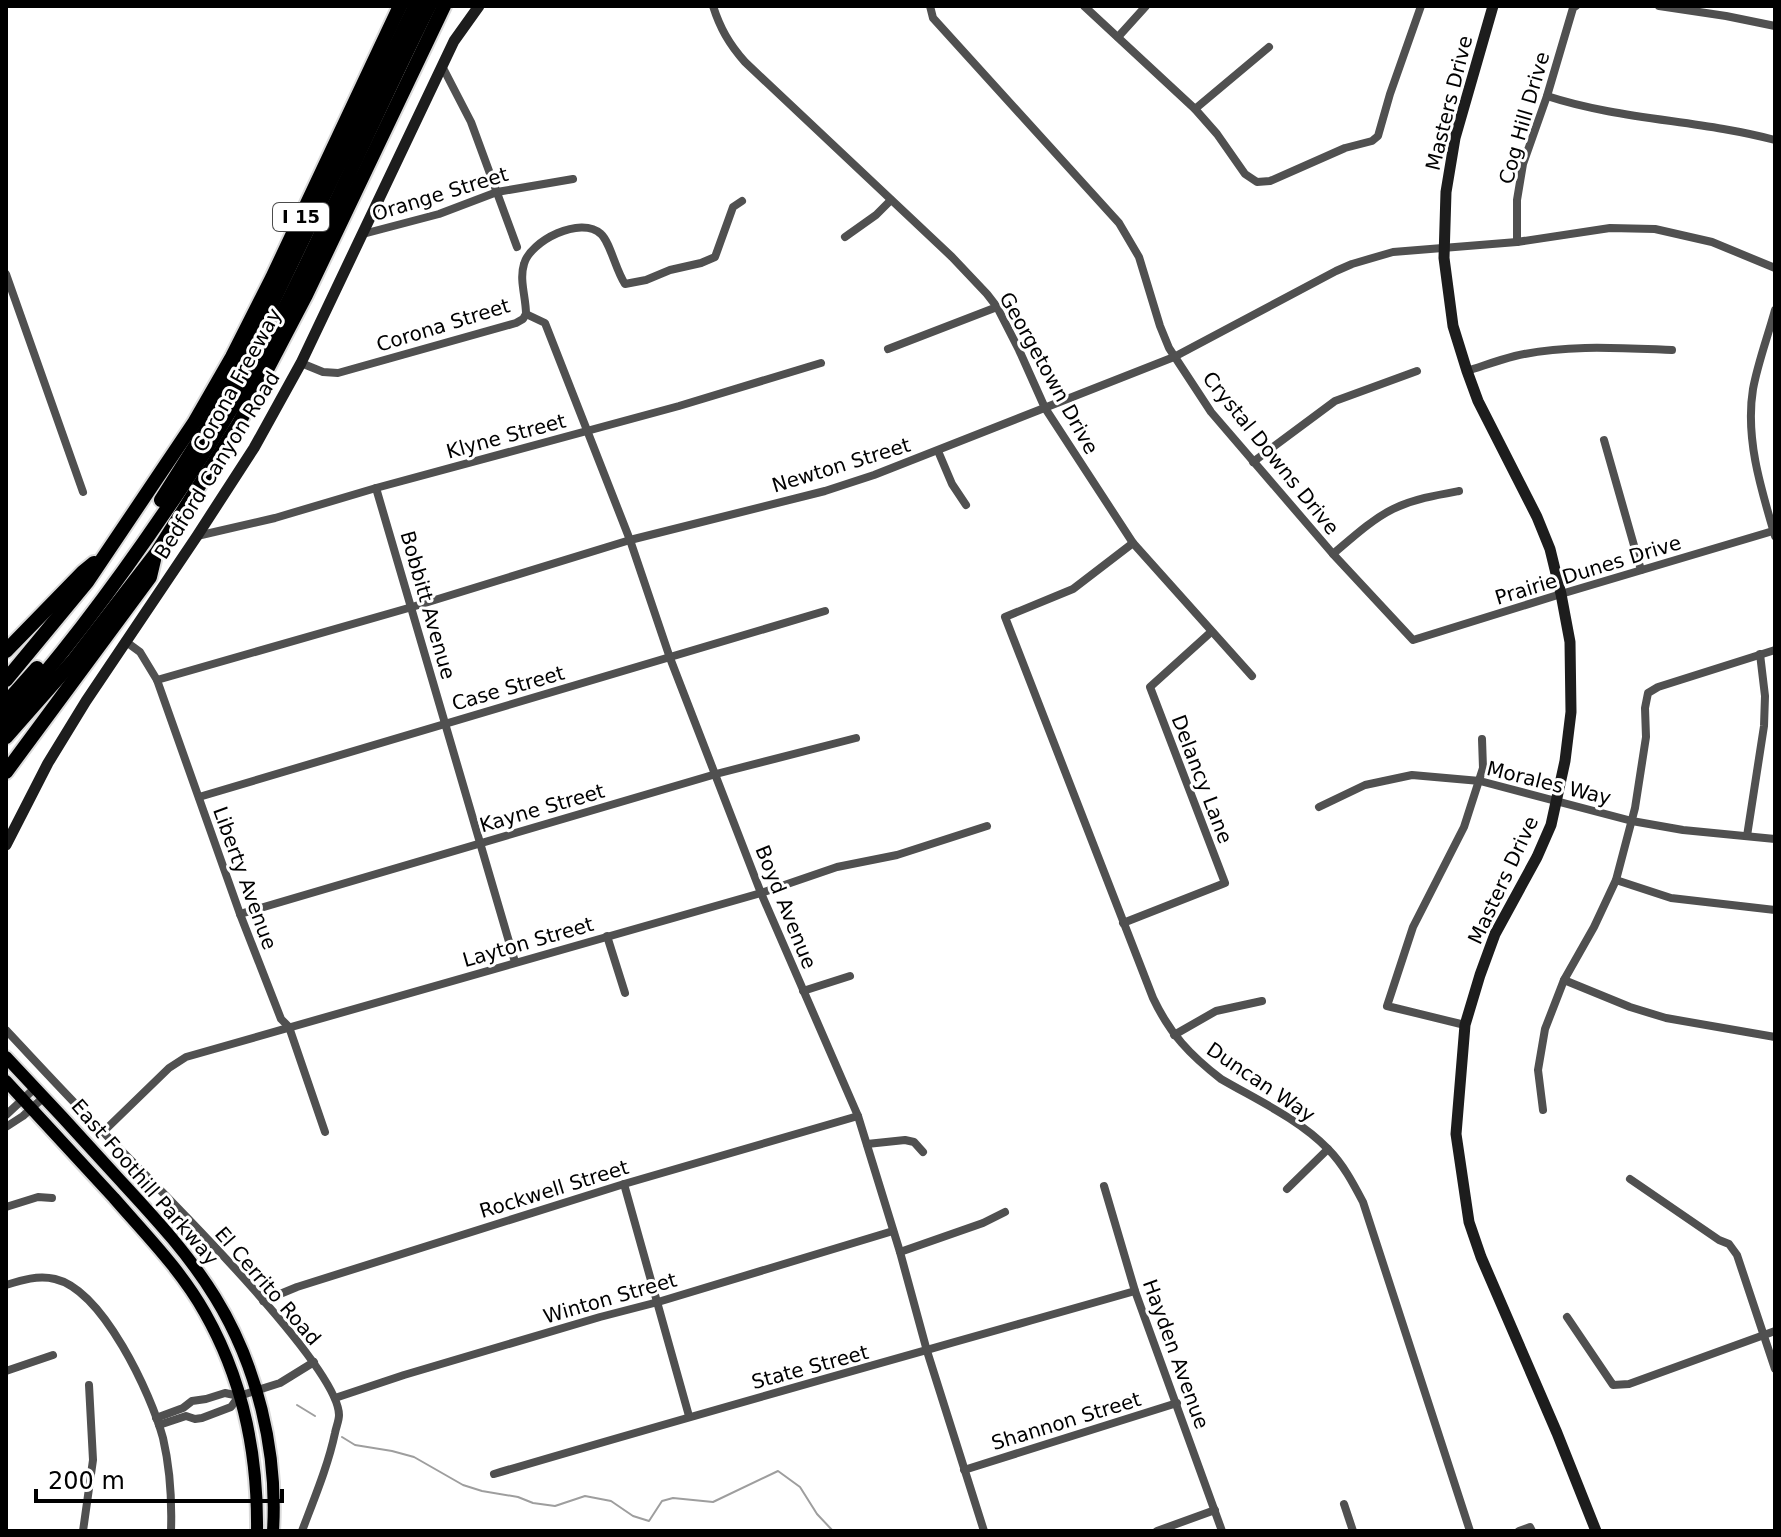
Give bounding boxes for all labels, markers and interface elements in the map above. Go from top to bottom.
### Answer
street label: Masters Drive [1421,33,1477,173]
street label: Cog Hill Drive [1494,49,1554,187]
street label: Orange Street [369,162,511,226]
road number: I 15 [273,203,329,231]
street label: Georgetown Drive [994,288,1104,458]
street label: Corona Street [373,293,513,357]
street label: Corona Freeway [188,304,286,456]
street label: Crystal Downs Drive [1198,366,1344,540]
street label: Bedford Canyon Road [149,367,285,563]
street label: Klyne Street [444,409,568,463]
street label: Newton Street [769,433,913,497]
street label: Bobbitt Avenue [395,528,461,682]
street label: Prairie Dunes Drive [1492,530,1684,610]
street label: Case Street [449,660,567,716]
street label: Delancy Lane [1166,711,1238,847]
street label: Morales Way [1484,756,1614,810]
street label: Kayne Street [477,779,607,837]
street label: Liberty Avenue [208,803,282,953]
street label: Masters Drive [1463,812,1543,948]
street label: Boyd Avenue [750,842,822,972]
street label: Layton Street [460,912,596,972]
street label: Duncan Way [1202,1037,1320,1127]
street label: East Foothill Parkway [66,1094,224,1270]
street label: Rockwell Street [477,1155,632,1223]
street label: El Cerrito Road [210,1222,326,1350]
street label: Winton Street [541,1267,680,1328]
street label: Hayden Avenue [1138,1276,1214,1432]
street label: State Street [749,1340,871,1394]
street label: Shannon Street [988,1387,1144,1455]
scale bar [36,1453,282,1503]
text: 200 m [48,1467,125,1495]

